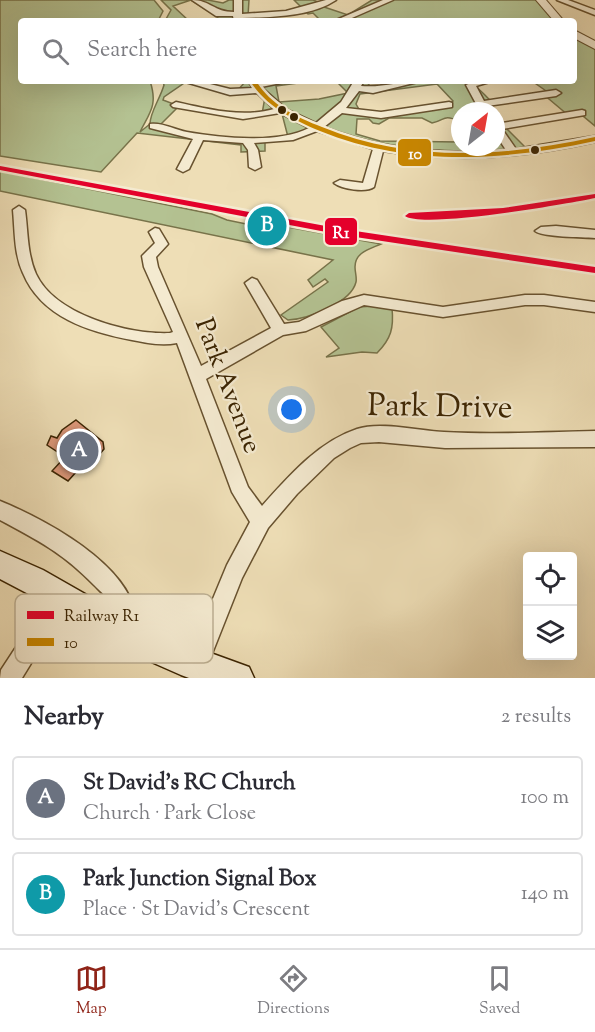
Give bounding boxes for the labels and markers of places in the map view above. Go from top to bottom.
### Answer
unlabelled marker [276,104,288,116]
unlabelled marker [288,111,300,123]
unlabelled marker [529,144,541,156]
pin: B [248,204,286,248]
pin: A [60,428,98,474]

